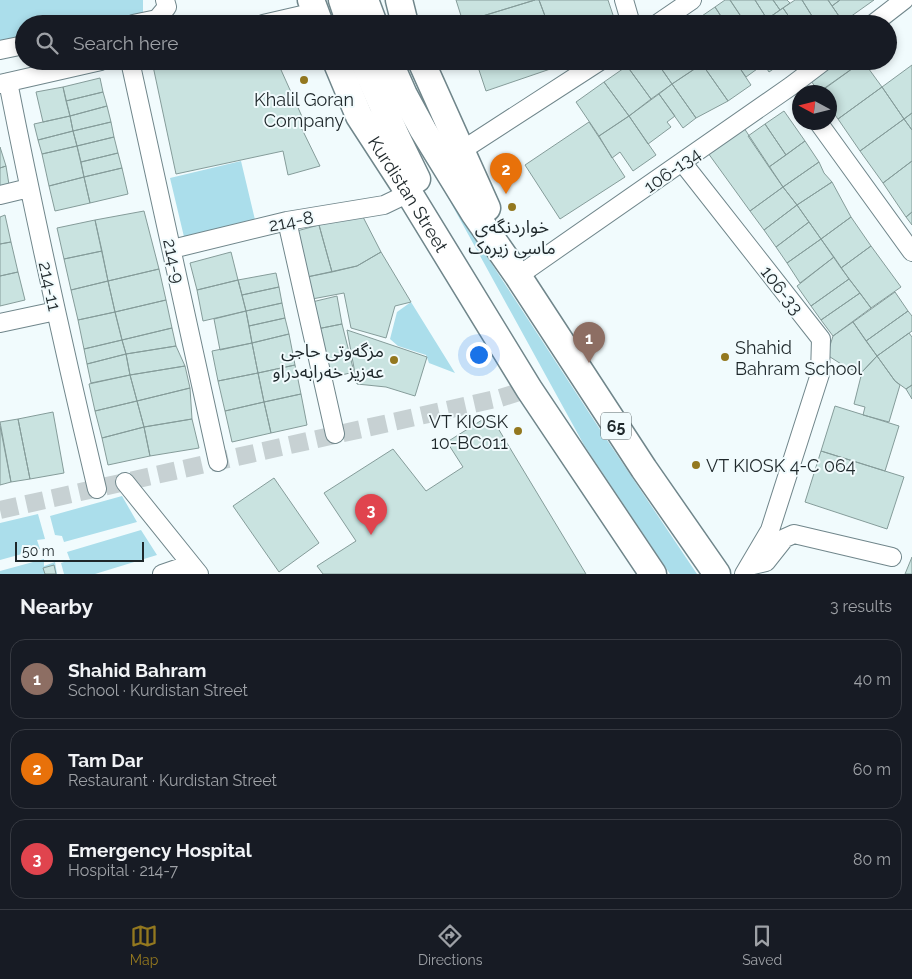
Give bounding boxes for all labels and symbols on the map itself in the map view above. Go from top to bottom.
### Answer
marker: Khalil Goran Company [298,74,310,86]
north arrow [792,85,837,130]
place label: Khalil Goran Company [254,89,354,131]
street label: Kurdistan Street [364,132,453,256]
street label: 106-134 [640,143,704,197]
pin: 2 [490,153,522,194]
marker: خواردنگەی ماسی زیرەک [506,201,518,213]
street label: 214-8 [267,206,315,236]
place label: خواردنگەی ماسی زیرەک [468,216,556,259]
street label: 214-9 [159,237,189,285]
street label: 214-11 [35,259,66,313]
street label: 106-33 [757,262,807,318]
pin: 1 [573,322,605,363]
place label: Shahid Bahram School [735,337,862,379]
place label: مزگەوتی حاجی عەزیز خەرابەدراو [273,340,384,383]
your location [466,342,492,368]
marker: Shahid Bahram School [719,351,731,363]
marker: مزگەوتی حاجی عەزیز خەرابەدراو [388,354,400,366]
place label: VT KIOSK 10-BC011 [429,411,508,453]
road number: 65 [601,412,631,440]
marker: VT KIOSK 10-BC011 [512,425,524,437]
place label: VT KIOSK 4-C 064 [706,455,856,476]
marker: VT KIOSK 4-C 064 [690,459,702,471]
pin: 3 [355,494,387,535]
scale bar [15,539,144,562]

